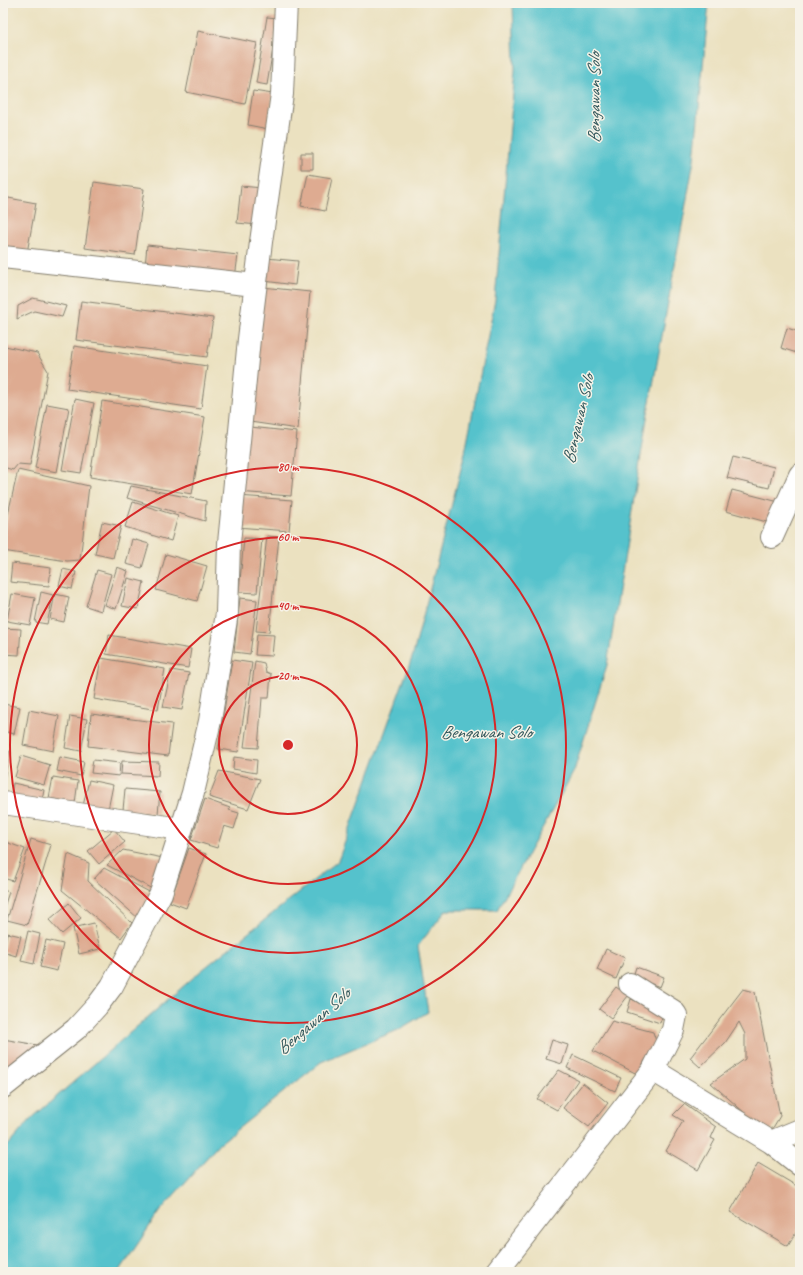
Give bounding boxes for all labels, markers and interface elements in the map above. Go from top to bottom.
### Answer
water label: Bengawan Solo [583,49,605,143]
water label: Bengawan Solo [557,369,600,466]
text: 80 m [278,459,299,475]
text: 60 m [278,529,300,545]
text: 40 m [278,598,299,614]
text: 20 m [278,668,299,684]
water label: Bengawan Solo [441,721,535,743]
centre of rings [281,738,295,752]
water label: Bengawan Solo [272,981,357,1059]

